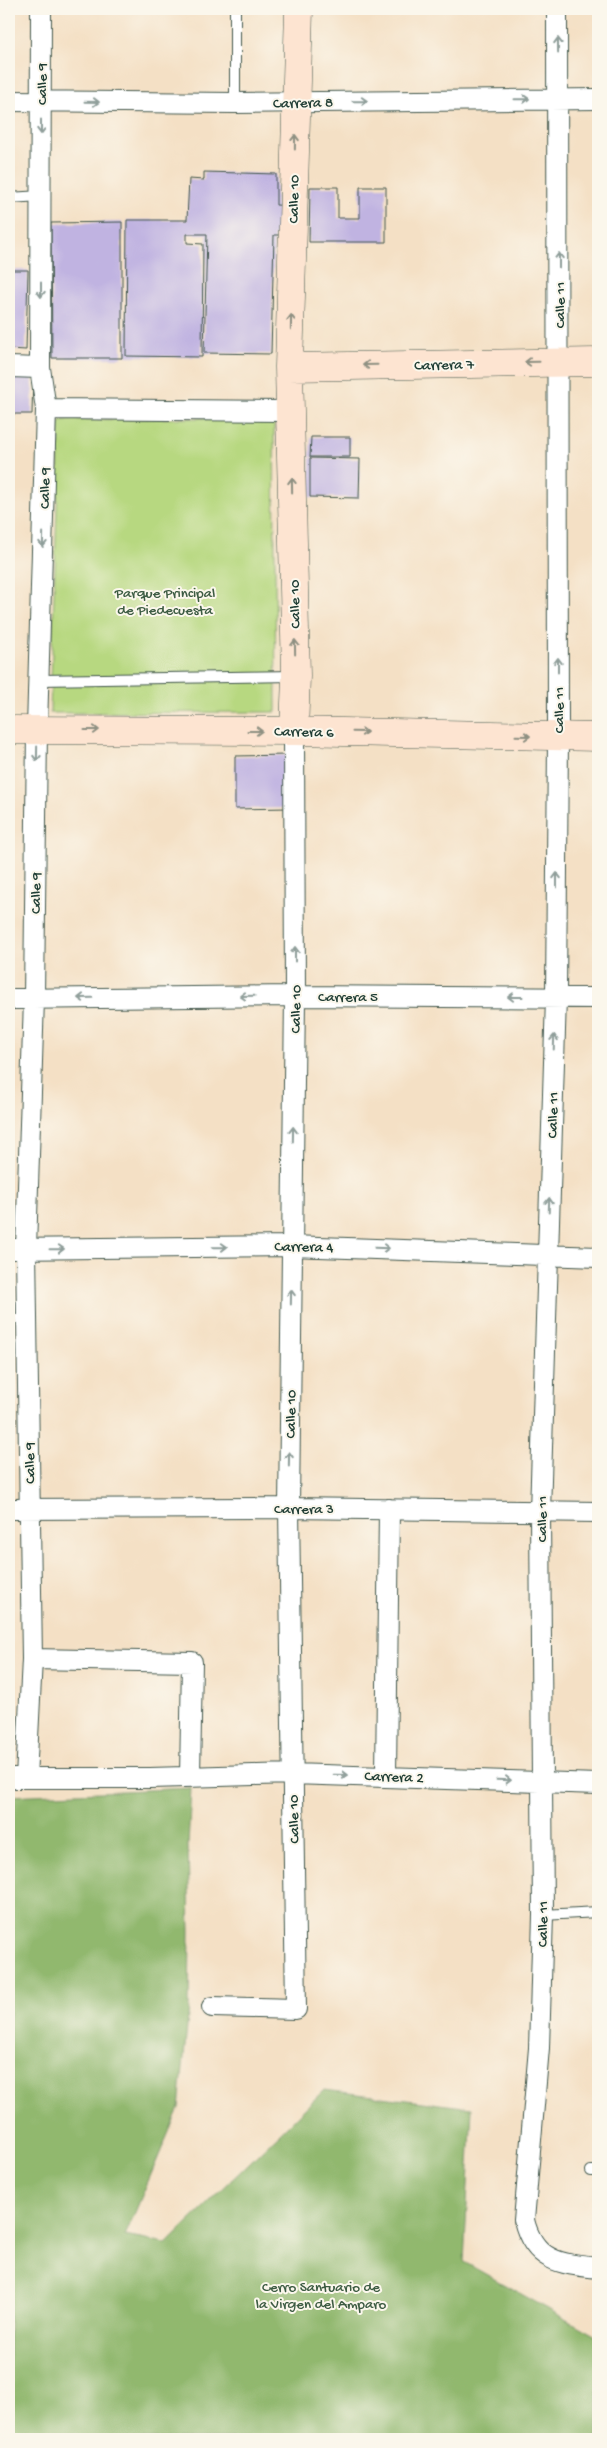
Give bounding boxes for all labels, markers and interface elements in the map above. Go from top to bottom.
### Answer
one-way arrow [553,37,563,54]
street label: Calle 9 [34,63,52,105]
street label: Carrera 8 [273,94,333,114]
one-way arrow [514,94,530,104]
one-way arrow [352,96,368,106]
one-way arrow [84,97,100,107]
one-way arrow [36,119,46,135]
one-way arrow [290,135,300,151]
street label: Calle 10 [286,174,304,224]
one-way arrow [554,252,564,268]
one-way arrow [36,282,45,298]
street label: Calle 11 [552,282,570,328]
one-way arrow [286,315,295,331]
street label: Carrera 7 [414,356,475,376]
one-way arrow [524,357,540,367]
one-way arrow [362,361,378,370]
street label: Calle 9 [37,466,55,509]
one-way arrow [287,477,296,493]
one-way arrow [38,531,47,547]
street label: Calle 10 [287,579,305,629]
park label: Parque Principal de Piedecuesta [114,585,215,620]
one-way arrow [290,639,300,656]
one-way arrow [553,657,563,673]
street label: Calle 11 [551,687,569,733]
street label: Carrera 6 [274,723,334,743]
one-way arrow [84,725,100,735]
one-way arrow [246,726,263,736]
one-way arrow [352,728,368,737]
one-way arrow [514,731,531,741]
one-way arrow [32,746,42,762]
street label: Calle 9 [28,871,46,914]
one-way arrow [552,872,562,888]
one-way arrow [290,947,300,963]
street label: Calle 10 [288,984,306,1034]
street label: Carrera 5 [318,989,378,1007]
one-way arrow [239,992,255,1001]
one-way arrow [77,993,93,1003]
one-way arrow [507,993,523,1002]
one-way arrow [550,1034,559,1050]
street label: Calle 11 [544,1092,564,1139]
one-way arrow [288,1127,298,1143]
one-way arrow [544,1197,554,1213]
street label: Carrera 4 [274,1238,334,1258]
one-way arrow [212,1242,228,1251]
one-way arrow [49,1244,65,1254]
one-way arrow [374,1244,390,1253]
one-way arrow [286,1289,296,1306]
street label: Calle 10 [283,1389,301,1439]
street label: Calle 9 [22,1441,40,1484]
one-way arrow [284,1452,294,1468]
street label: Calle 11 [534,1496,552,1542]
street label: Carrera 3 [274,1501,334,1519]
street label: Carrera 2 [364,1768,424,1788]
one-way arrow [332,1770,349,1780]
one-way arrow [495,1775,511,1785]
street label: Calle 10 [286,1794,304,1844]
street label: Calle 11 [535,1901,553,1947]
park label: Cerro Santuario de la Virgen del Amparo [256,2279,387,2314]

